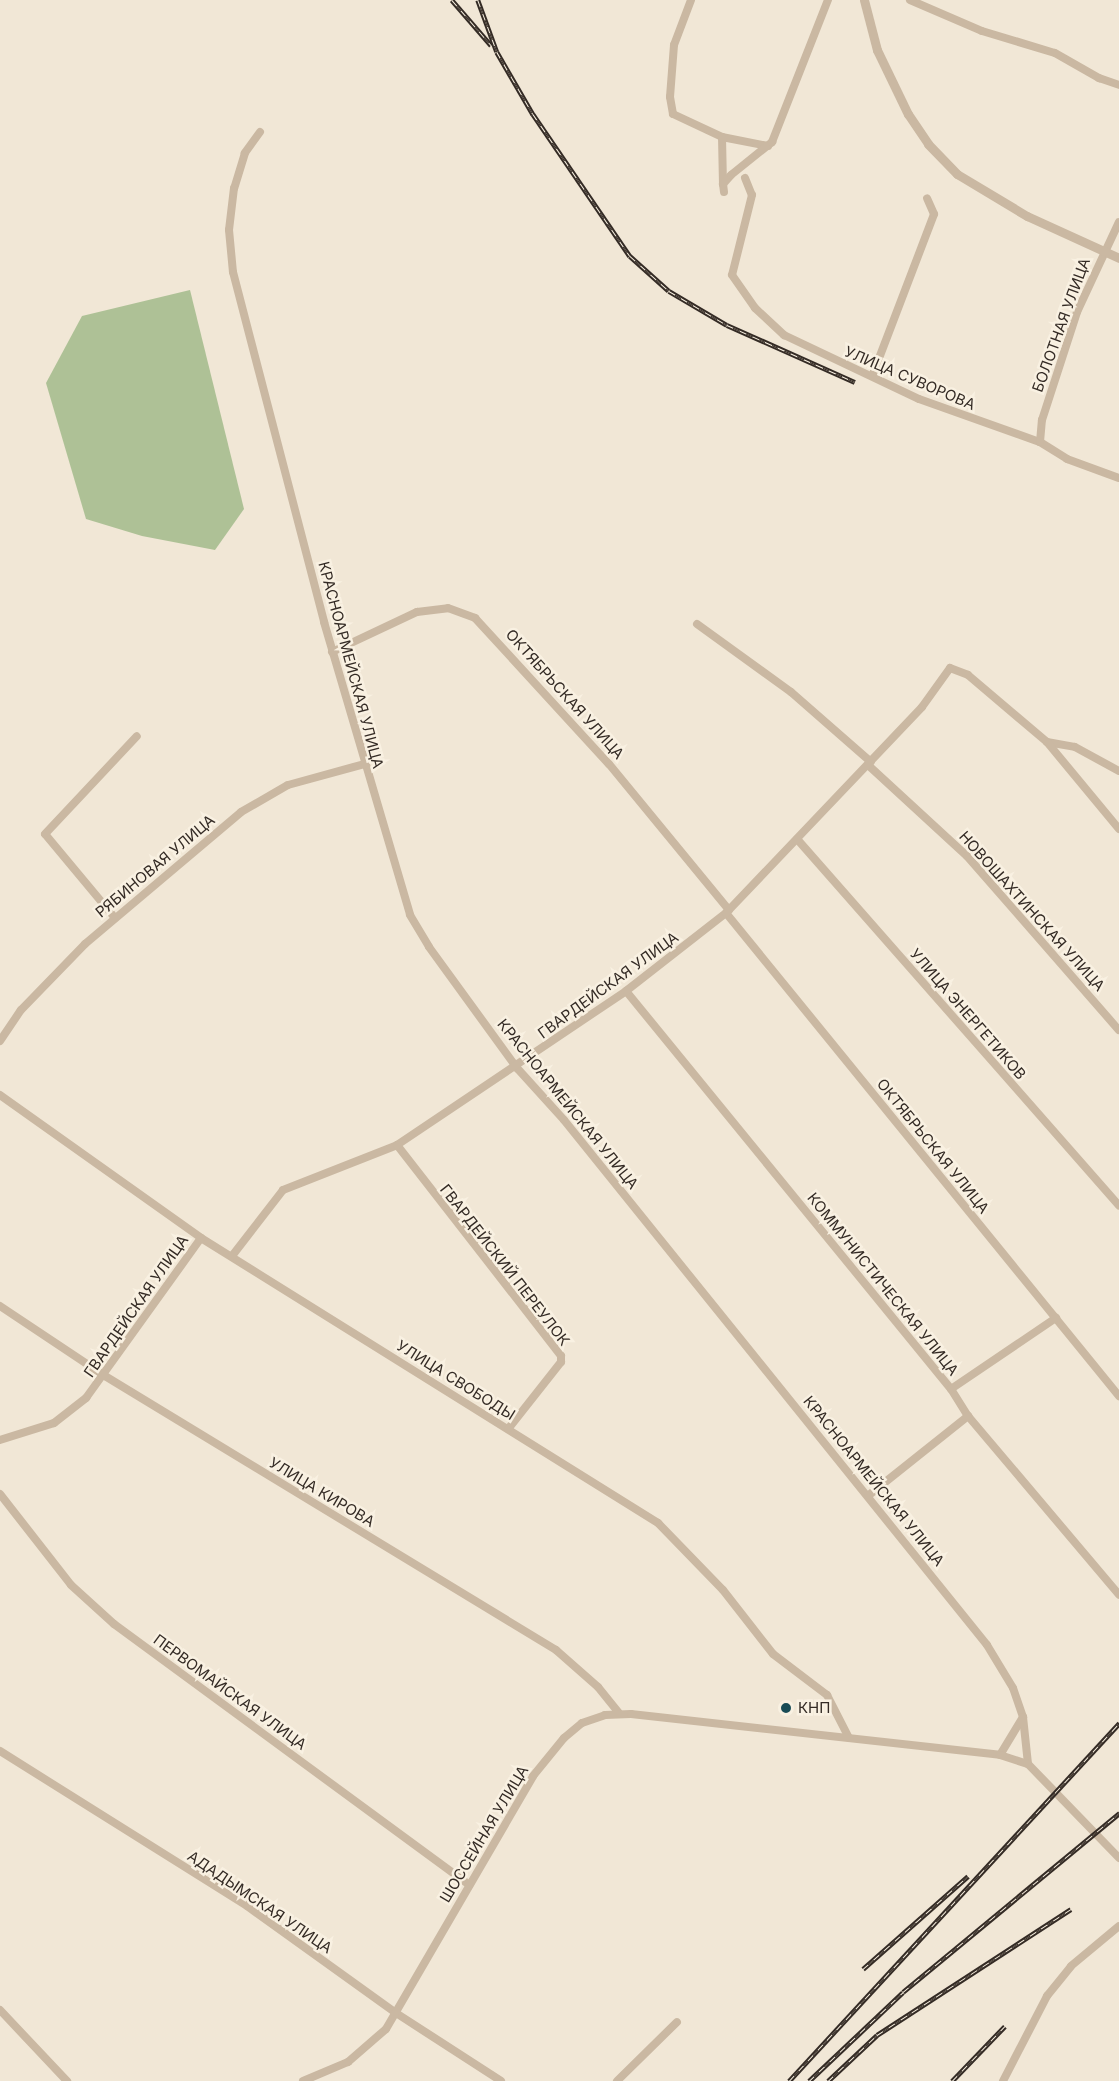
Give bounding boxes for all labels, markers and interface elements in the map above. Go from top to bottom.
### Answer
street label: БОЛОТНАЯ УЛИЦА [1028,255,1094,395]
street label: УЛИЦА СУВОРОВА [842,342,978,414]
street label: КРАСНОАРМЕЙСКАЯ УЛИЦА [315,560,387,770]
street label: ОКТЯБРЬСКАЯ УЛИЦА [502,625,628,763]
street label: РЯБИНОВАЯ УЛИЦА [92,811,218,921]
street label: НОВОШАХТИНСКАЯ УЛИЦА [955,827,1109,995]
street label: ГВАРДЕЙСКАЯ УЛИЦА [534,928,682,1042]
street label: УЛИЦА ЭНЕРГЕТИКОВ [906,945,1030,1083]
street label: КРАСНОАРМЕЙСКАЯ УЛИЦА [494,1015,642,1193]
street label: ОКТЯБРЬСКАЯ УЛИЦА [873,1075,993,1217]
street label: ГВАРДЕЙСКИЙ ПЕРЕУЛОК [436,1181,574,1349]
street label: КОММУНИСТИЧЕСКАЯ УЛИЦА [804,1189,962,1379]
street label: ГВАРДЕЙСКАЯ УЛИЦА [80,1231,192,1381]
street label: УЛИЦА СВОБОДЫ [393,1336,519,1424]
street label: КРАСНОАРМЕЙСКАЯ УЛИЦА [800,1392,948,1570]
street label: УЛИЦА КИРОВА [266,1453,378,1531]
street label: ПЕРВОМАЙСКАЯ УЛИЦА [150,1630,310,1754]
place label: КНП [798,1699,830,1717]
marker: КНП [779,1701,793,1715]
street label: ШОССЕЙНАЯ УЛИЦА [436,1762,532,1906]
street label: АДАДЫМСКАЯ УЛИЦА [184,1847,336,1957]

